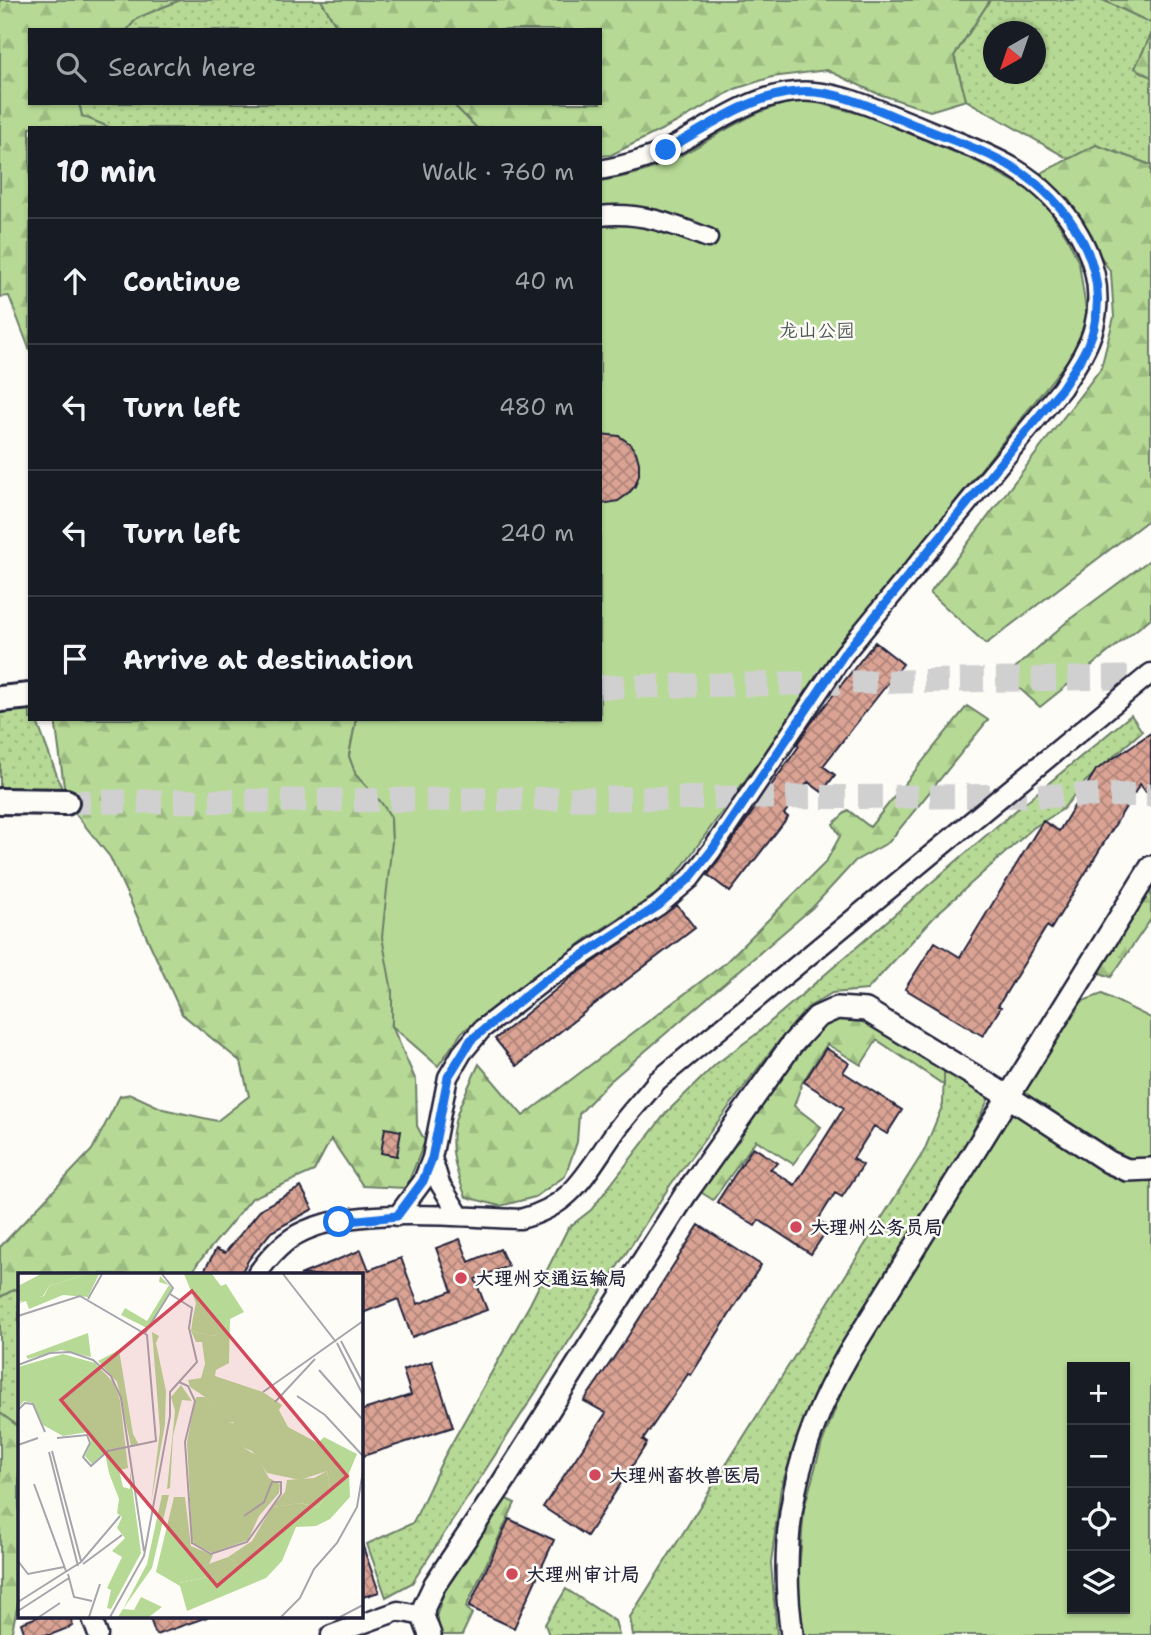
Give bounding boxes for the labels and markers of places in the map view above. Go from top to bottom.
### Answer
place label: 大理州公务员局 [810,1215,943,1240]
marker: 大理州公务员局 [788,1219,804,1235]
place label: 大理州交通运输局 [475,1266,627,1291]
marker: 大理州交通运输局 [453,1270,469,1286]
place label: 大理州畜牧兽医局 [609,1463,761,1488]
marker: 大理州畜牧兽医局 [587,1467,603,1483]
place label: 大理州审计局 [526,1562,640,1587]
marker: 大理州审计局 [504,1566,520,1582]

